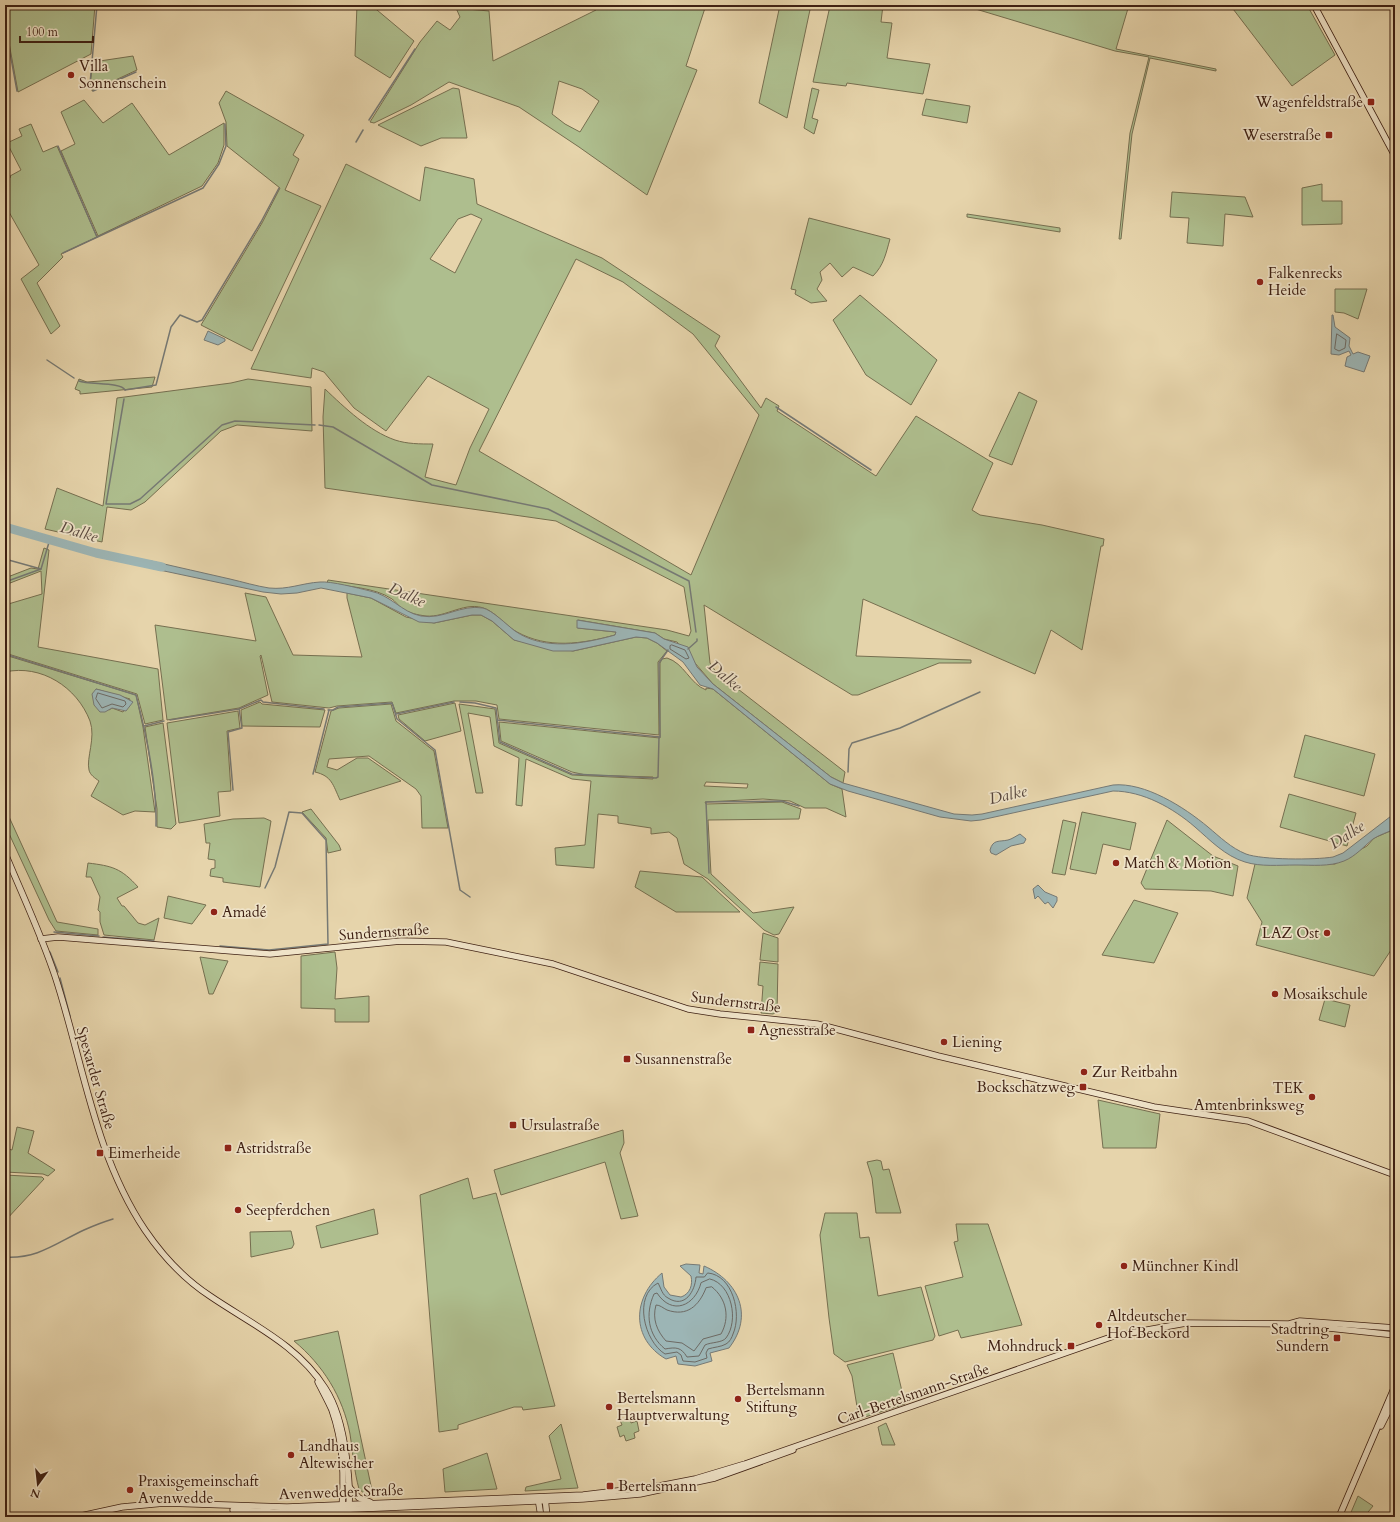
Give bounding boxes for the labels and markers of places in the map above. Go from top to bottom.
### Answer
place label: Villa Sonnenschein [79,56,167,93]
marker: Villa Sonnenschein [66,70,76,80]
place label: Wagenfeldstraße [1255,92,1363,112]
marker: Wagenfeldstraße [1366,97,1376,107]
place label: Weserstraße [1242,125,1321,145]
marker: Weserstraße [1324,130,1334,140]
place label: Falkenrecks Heide [1268,263,1342,300]
marker: Falkenrecks Heide [1255,277,1265,287]
place label: Match & Motion [1124,853,1232,873]
marker: Match & Motion [1111,858,1121,868]
place label: Amadé [222,902,267,922]
marker: Amadé [209,907,219,917]
place label: LAZ Ost [1262,923,1319,943]
marker: LAZ Ost [1322,928,1332,938]
place label: Mosaikschule [1283,984,1368,1004]
marker: Mosaikschule [1270,989,1280,999]
place label: Agnesstraße [759,1020,836,1040]
marker: Agnesstraße [746,1025,756,1035]
place label: Liening [952,1032,1002,1052]
marker: Liening [939,1037,949,1047]
place label: Susannenstraße [635,1049,732,1069]
marker: Susannenstraße [622,1054,632,1064]
place label: Zur Reitbahn [1092,1062,1178,1082]
marker: Zur Reitbahn [1079,1067,1089,1077]
place label: Bockschatzweg [977,1077,1076,1097]
place label: TEK Amtenbrinksweg [1194,1078,1305,1115]
marker: Bockschatzweg [1078,1082,1088,1092]
marker: TEK Amtenbrinksweg [1307,1092,1317,1102]
place label: Ursulastraße [521,1115,600,1135]
marker: Ursulastraße [508,1120,518,1130]
place label: Astridstraße [236,1138,312,1158]
place label: Eimerheide [108,1143,181,1163]
marker: Astridstraße [223,1143,233,1153]
marker: Eimerheide [95,1148,105,1158]
place label: Seepferdchen [246,1200,331,1220]
marker: Seepferdchen [233,1205,243,1215]
place label: Münchner Kindl [1132,1256,1239,1276]
marker: Münchner Kindl [1119,1261,1129,1271]
place label: Altdeutscher Hof Beckord [1107,1306,1190,1343]
place label: Stadtring Sundern [1271,1319,1330,1356]
marker: Altdeutscher Hof Beckord [1094,1320,1104,1330]
marker: Stadtring Sundern [1332,1333,1342,1343]
place label: Mohndruck [987,1336,1063,1356]
marker: Mohndruck [1066,1341,1076,1351]
place label: Bertelsmann Stiftung [746,1380,826,1417]
place label: Bertelsmann Hauptverwaltung [617,1388,730,1425]
marker: Bertelsmann Stiftung [733,1394,743,1404]
marker: Bertelsmann Hauptverwaltung [604,1402,614,1412]
place label: Landhaus Altewischer [299,1436,374,1473]
marker: Landhaus Altewischer [286,1450,296,1460]
place label: Praxisgemeinschaft Avenwedde [138,1471,259,1508]
place label: Bertelsmann [618,1476,698,1496]
marker: Bertelsmann [605,1481,615,1491]
marker: Praxisgemeinschaft Avenwedde [125,1485,135,1495]

